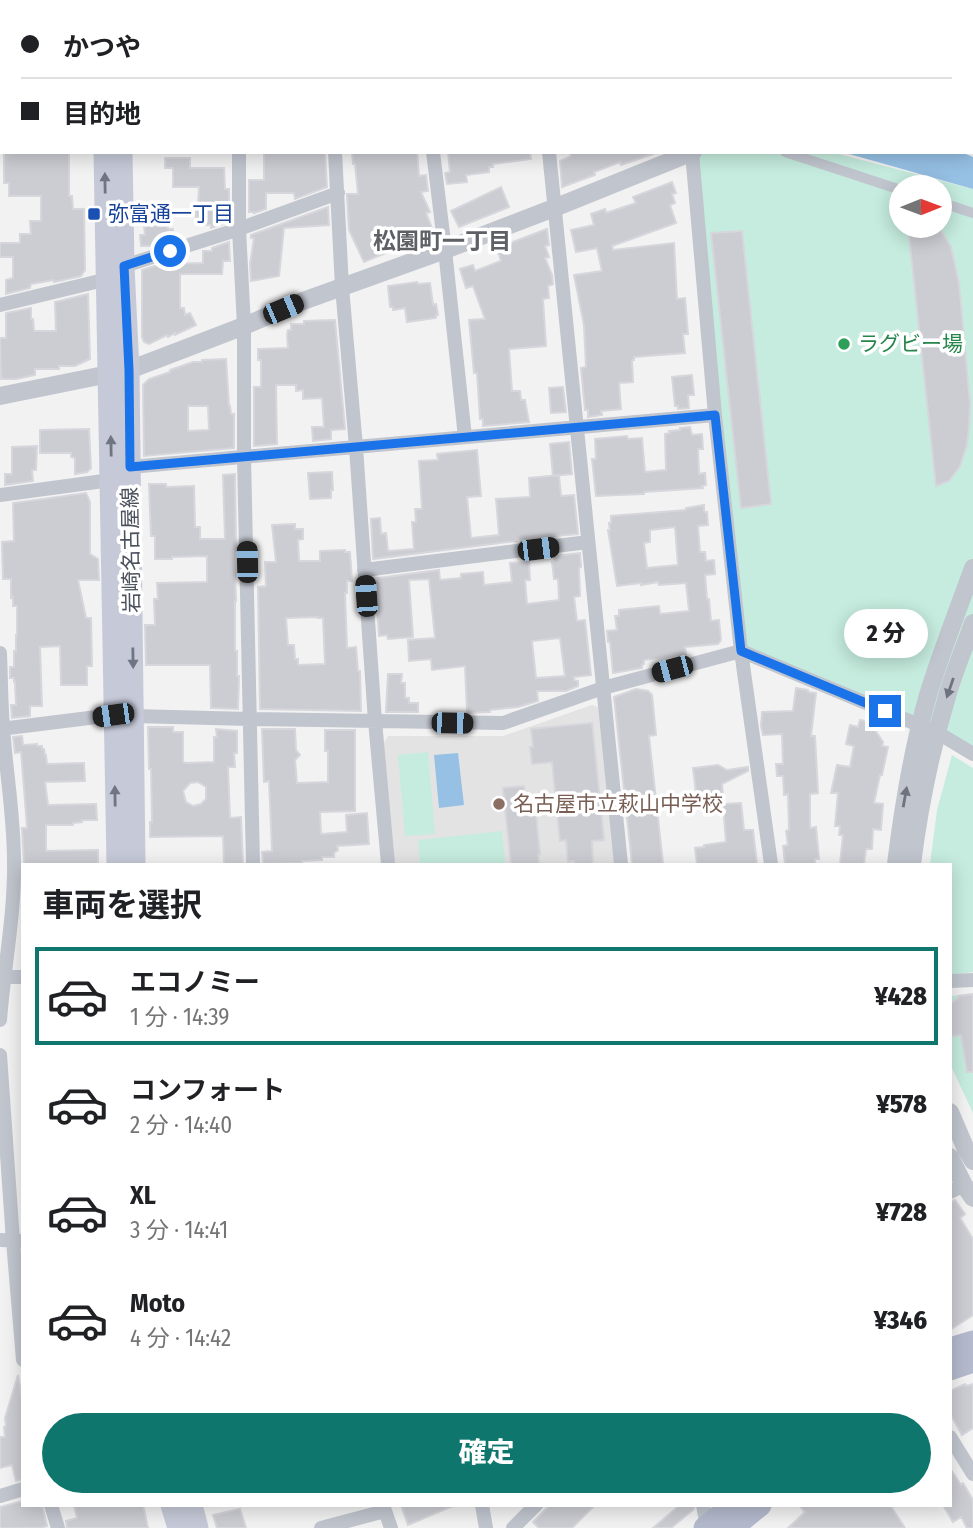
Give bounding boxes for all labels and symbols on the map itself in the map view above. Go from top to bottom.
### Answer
one-way arrow [99,171,111,193]
north arrow [889,175,952,238]
place label: 弥富通一丁目 [108,201,234,227]
marker: 弥富通一丁目 [86,206,102,222]
district label: 松園町一丁目 [373,227,511,255]
route start [154,235,186,267]
car [260,291,307,327]
place label: ラグビー場 [858,331,963,357]
marker: ラグビー場 [836,336,852,352]
one-way arrow [105,435,116,457]
street label: 岩崎名古屋線 [117,487,145,613]
car [516,536,561,562]
car [237,541,258,583]
car [355,574,378,618]
callout: 2 分 [843,610,927,658]
one-way arrow [127,648,138,670]
car [649,653,696,685]
one-way arrow [944,677,955,698]
route end [869,695,901,727]
car [91,702,136,728]
car [431,712,474,734]
one-way arrow [110,785,121,807]
one-way arrow [900,786,911,808]
place label: 名古屋市立萩山中学校 [513,791,723,817]
marker: 名古屋市立萩山中学校 [491,796,507,812]

